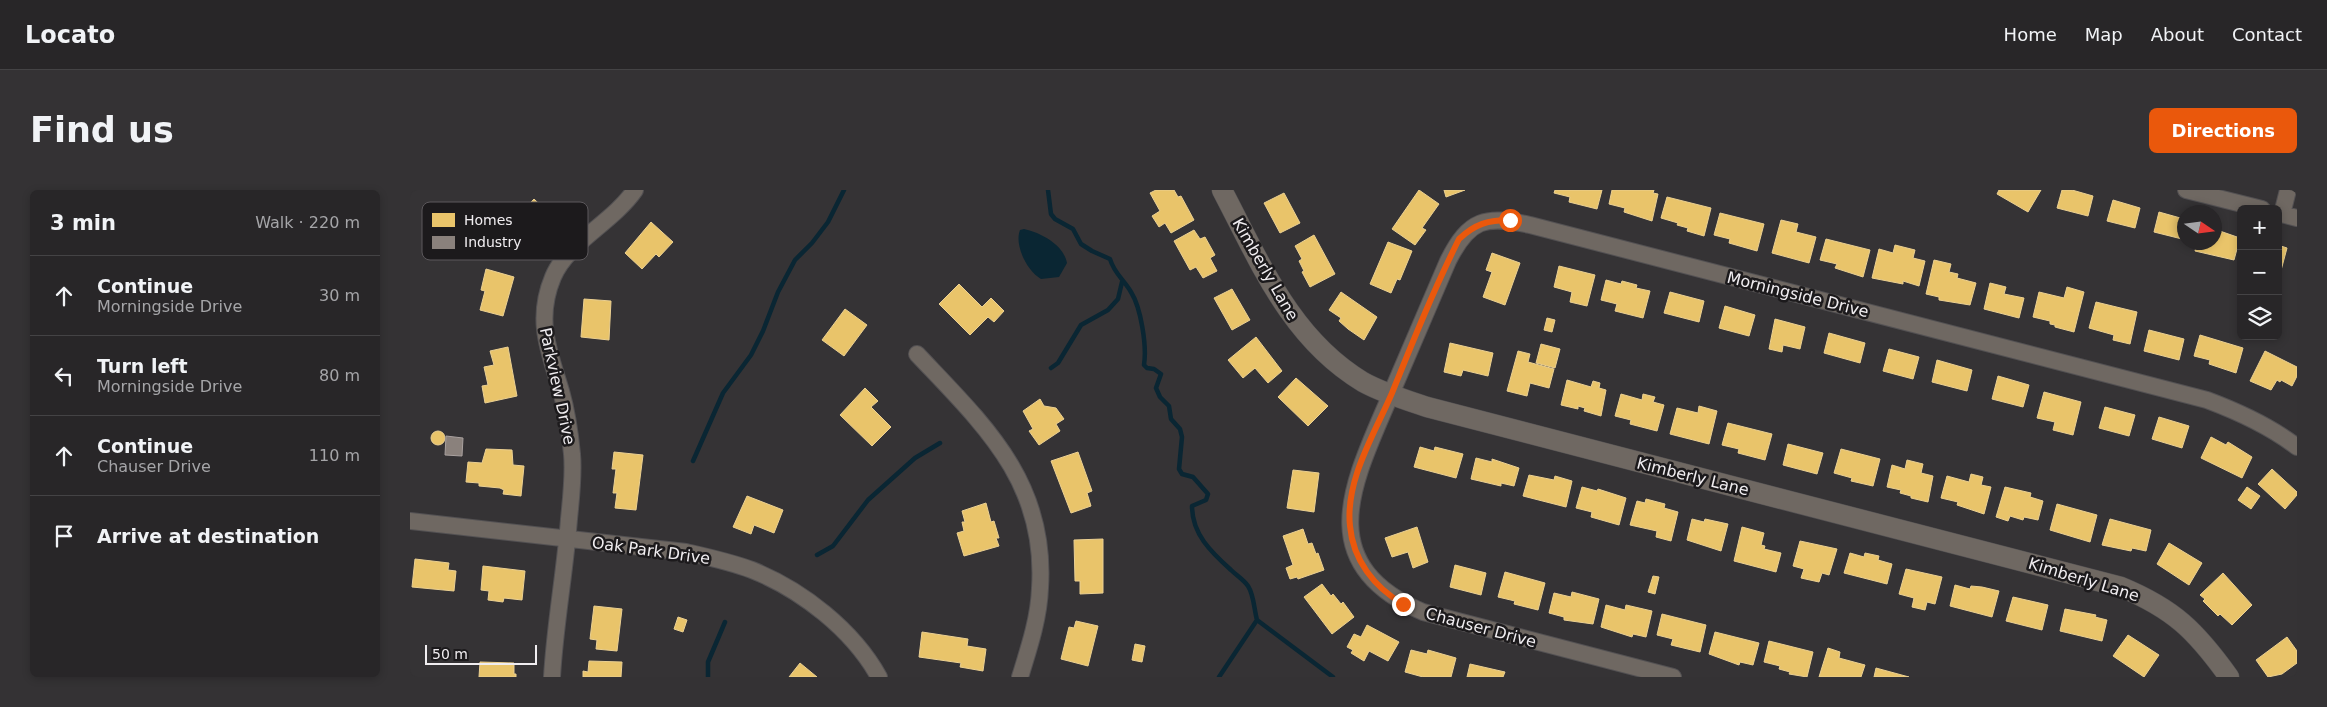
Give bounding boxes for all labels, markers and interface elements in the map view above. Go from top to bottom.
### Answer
text: Locato [25,21,115,49]
text: Home [2004,24,2057,45]
text: Map [2085,24,2123,45]
text: About [2151,24,2204,45]
text: Contact [2232,24,2302,45]
button: Directions [2149,108,2297,153]
text: Find us [30,110,174,150]
legend [422,202,588,260]
north arrow [2177,205,2222,250]
map controls [2237,205,2282,340]
button: + [2237,205,2282,250]
route start [1499,209,1522,232]
text: 3 min [50,211,116,235]
text: Homes [464,212,513,228]
text: Walk · 220 m [255,213,360,232]
street label: Kimberly Lane [1229,215,1302,324]
text: Industry [464,234,522,250]
button: − [2237,250,2282,295]
street label: Morningside Drive [1725,268,1871,321]
text: Continue [97,275,193,297]
icon: ahead [50,282,78,310]
text: 30 m [319,286,360,305]
button: layers [2237,295,2282,340]
text: Morningside Drive [97,297,242,316]
street label: Parkview Drive [536,326,579,446]
text: Turn left [97,355,188,377]
icon: left [50,362,78,390]
text: 80 m [319,366,360,385]
text: Morningside Drive [97,377,242,396]
text: Continue [97,435,193,457]
icon: ahead [50,442,78,470]
text: 110 m [309,446,360,465]
street label: Kimberly Lane [1635,453,1751,500]
text: Chauser Drive [97,457,211,476]
icon: arrive [50,522,78,550]
text: Arrive at destination [97,525,319,547]
street label: Oak Park Drive [591,533,711,568]
street label: Kimberly Lane [2026,554,2142,605]
route end [1392,593,1415,616]
street label: Chauser Drive [1423,604,1538,651]
scale bar [425,642,538,665]
text: 50 m [432,646,468,662]

